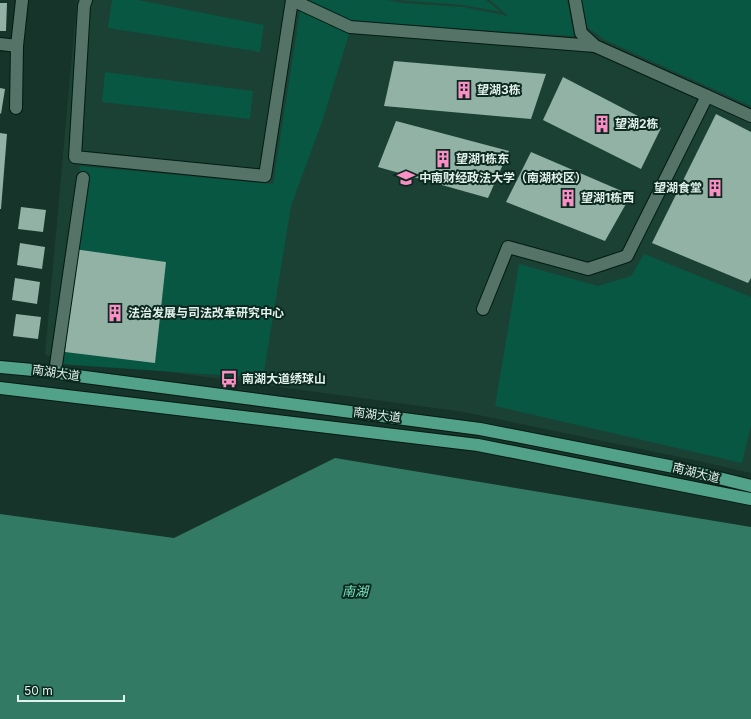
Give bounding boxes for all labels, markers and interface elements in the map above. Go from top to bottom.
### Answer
building icon: 望湖3栋 [454,80,474,100]
place label: 望湖3栋 [477,82,521,97]
building icon: 望湖2栋 [592,114,612,134]
place label: 望湖2栋 [615,116,659,131]
building icon: 望湖1栋东 [433,149,453,169]
place label: 望湖1栋东 [456,151,509,166]
school or university icon: 中南财经政法大学（南湖校区） [396,168,416,188]
place label: 中南财经政法大学（南湖校区） [419,170,587,185]
building icon: 望湖食堂 [705,178,725,198]
place label: 望湖食堂 [654,180,702,195]
building icon: 望湖1栋西 [558,188,578,208]
place label: 望湖1栋西 [581,190,634,205]
building icon: 法治发展与司法改革研究中心 [105,303,125,323]
place label: 法治发展与司法改革研究中心 [128,305,284,320]
street label: 南湖大道 [31,362,81,383]
bus stop icon: 南湖大道绣球山 [219,369,239,389]
place label: 南湖大道绣球山 [242,371,326,386]
street label: 南湖大道 [352,404,402,425]
street label: 南湖大道 [671,459,721,486]
water label: 南湖 [342,583,370,599]
scale bar [18,677,124,703]
text: 50 m [24,683,53,698]

